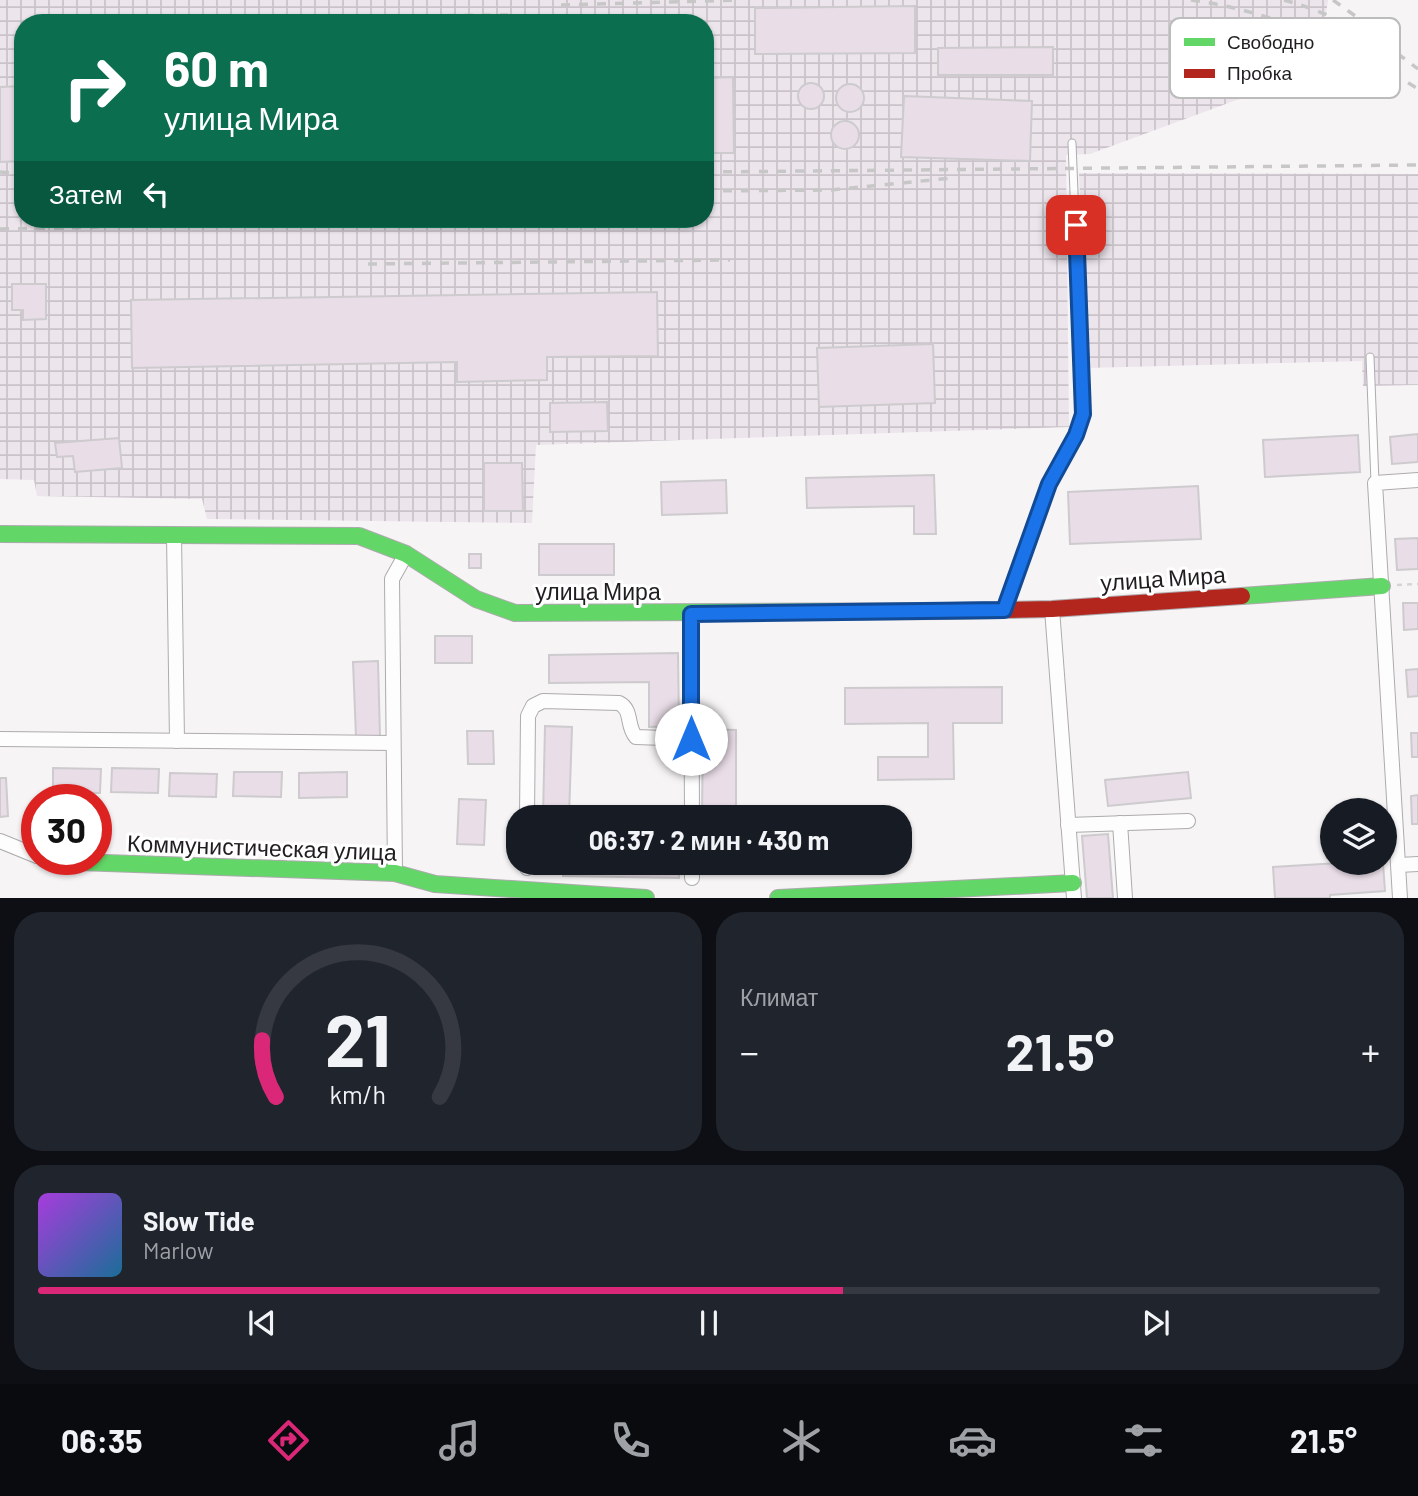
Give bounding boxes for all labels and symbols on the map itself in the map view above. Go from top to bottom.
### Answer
legend [1170,18,1400,98]
text: Свободно [1227,30,1314,53]
text: Пробка [1227,61,1292,84]
pin [1046,195,1106,255]
street label: улица Мира [1099,560,1227,596]
street label: улица Мира [535,577,661,605]
position arrow [654,702,728,776]
speed limit sign: 30 [21,784,112,875]
street label: Коммунистическая улица [127,828,398,866]

